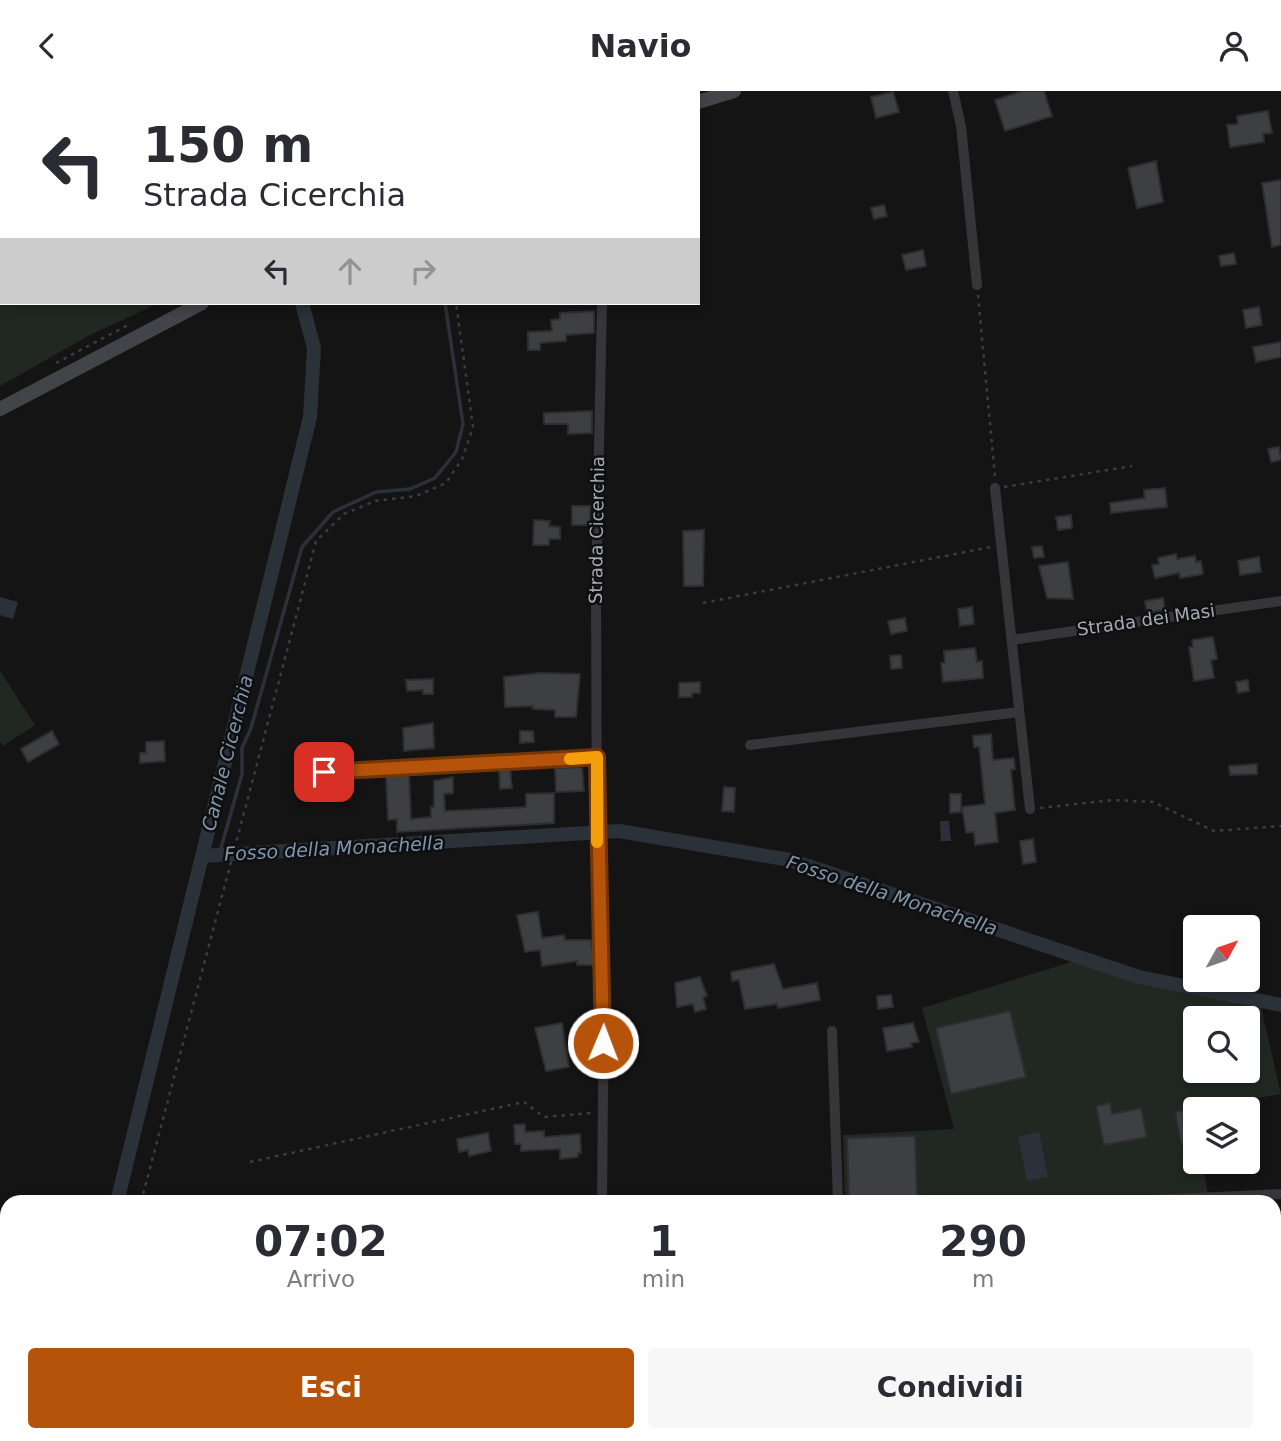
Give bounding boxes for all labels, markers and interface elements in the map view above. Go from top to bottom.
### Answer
icon: back [28,27,66,65]
text: Navio [589,27,692,65]
icon: person [1215,27,1253,65]
text: 150 m [143,117,313,174]
icon: left [28,119,119,210]
text: Strada Cicerchia [143,176,406,214]
icon: left [258,252,296,290]
icon: ahead [331,252,369,290]
icon: right [404,252,442,290]
street label: Strada Cicerchia [585,456,608,604]
street label: Strada dei Masi [1076,599,1216,640]
water label: Canale Cicerchia [197,673,257,833]
pin [294,742,354,802]
icon: arrive [305,753,343,791]
water label: Fosso della Monachella [224,831,444,865]
water label: Fosso della Monachella [784,851,1000,939]
north arrow [1183,915,1260,992]
map controls [1183,915,1260,1174]
position arrow [566,1006,640,1080]
button: search [1183,1006,1260,1083]
button: layers [1183,1097,1260,1174]
text: 07:02 [254,1217,388,1266]
text: 1 [649,1217,678,1266]
text: 290 [939,1217,1027,1266]
text: Arrivo [287,1266,355,1292]
text: min [642,1266,685,1292]
text: m [972,1266,994,1292]
button: Esci [28,1348,634,1428]
button: Condividi [648,1348,1253,1428]

